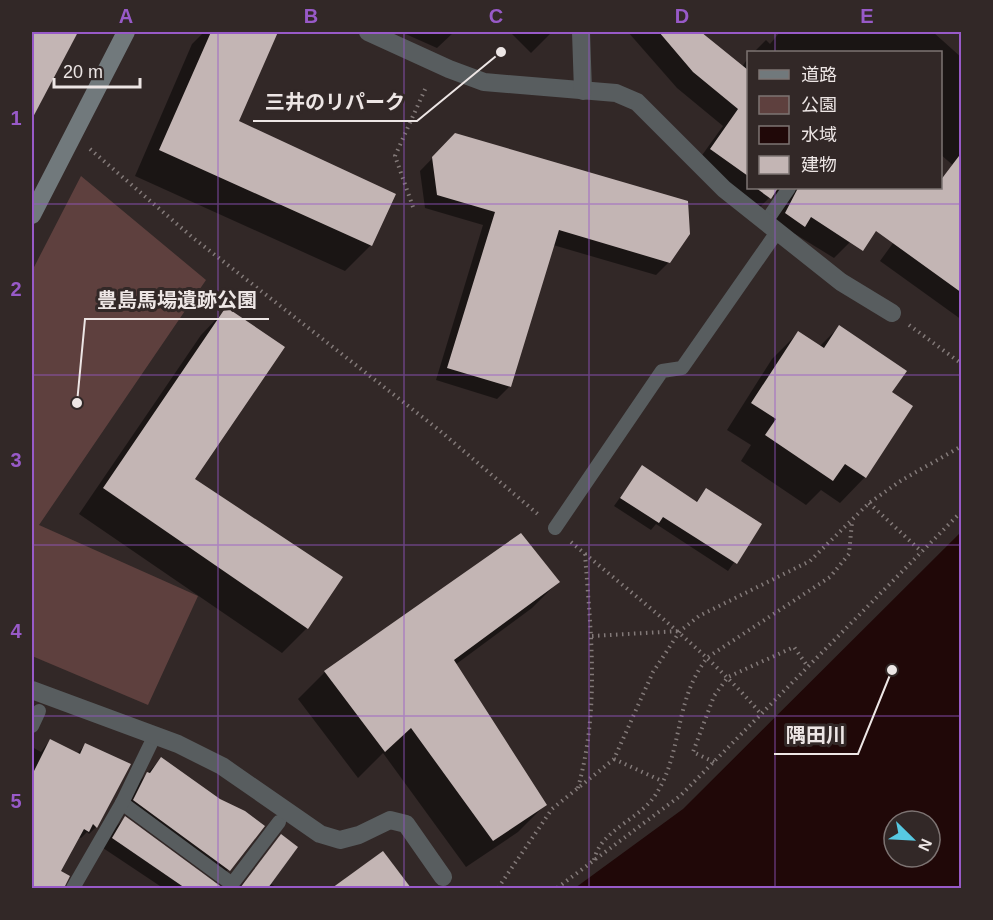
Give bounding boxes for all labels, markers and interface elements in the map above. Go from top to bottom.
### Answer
text: A [119,5,133,27]
text: B [304,5,318,27]
text: C [489,5,503,27]
text: D [675,5,689,27]
text: E [860,5,874,27]
scale bar [54,51,140,89]
legend [747,51,942,189]
text: 20 m [63,62,103,82]
text: 道路 [801,65,837,85]
callout: 三井のリパーク [253,83,417,121]
text: 三井のリパーク [265,91,405,113]
text: 公園 [801,95,837,115]
text: 1 [10,107,22,129]
text: 水域 [801,125,837,145]
text: 建物 [801,155,837,175]
text: 2 [10,278,22,300]
callout: 豊島馬場遺跡公園 [85,281,269,319]
text: 豊島馬場遺跡公園 [97,289,257,311]
text: 3 [10,449,22,471]
text: 4 [10,620,22,642]
callout: 隅田川 [774,716,858,754]
text: 隅田川 [786,724,846,746]
text: 5 [10,790,22,812]
north arrow [882,809,942,869]
text: N [915,836,935,854]

